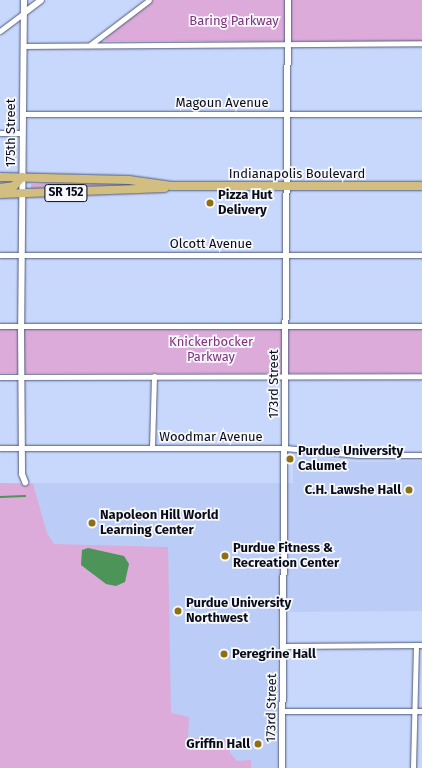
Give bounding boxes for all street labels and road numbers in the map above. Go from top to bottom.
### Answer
street label: Magoun Avenue [176,95,268,111]
street label: 175th Street [3,99,19,167]
street label: Indianapolis Boulevard [229,166,365,182]
road number: SR 152 [44,183,88,203]
street label: Olcott Avenue [170,236,252,252]
street label: 173rd Street [266,350,282,418]
street label: Woodmar Avenue [159,429,263,445]
street label: 173rd Street [264,673,280,743]

